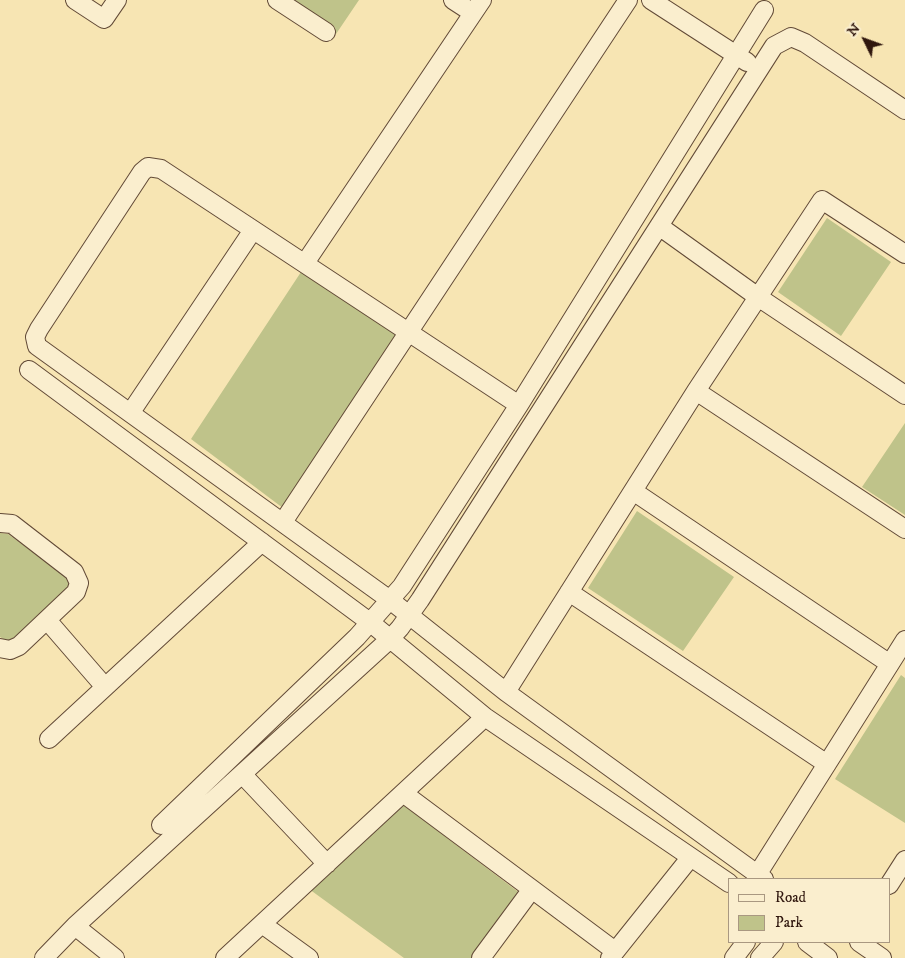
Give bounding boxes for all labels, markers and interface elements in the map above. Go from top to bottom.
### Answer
north arrow [840,15,890,65]
text: N [843,20,864,40]
legend [728,878,890,943]
text: Road [775,888,806,907]
text: Park [775,913,803,932]

